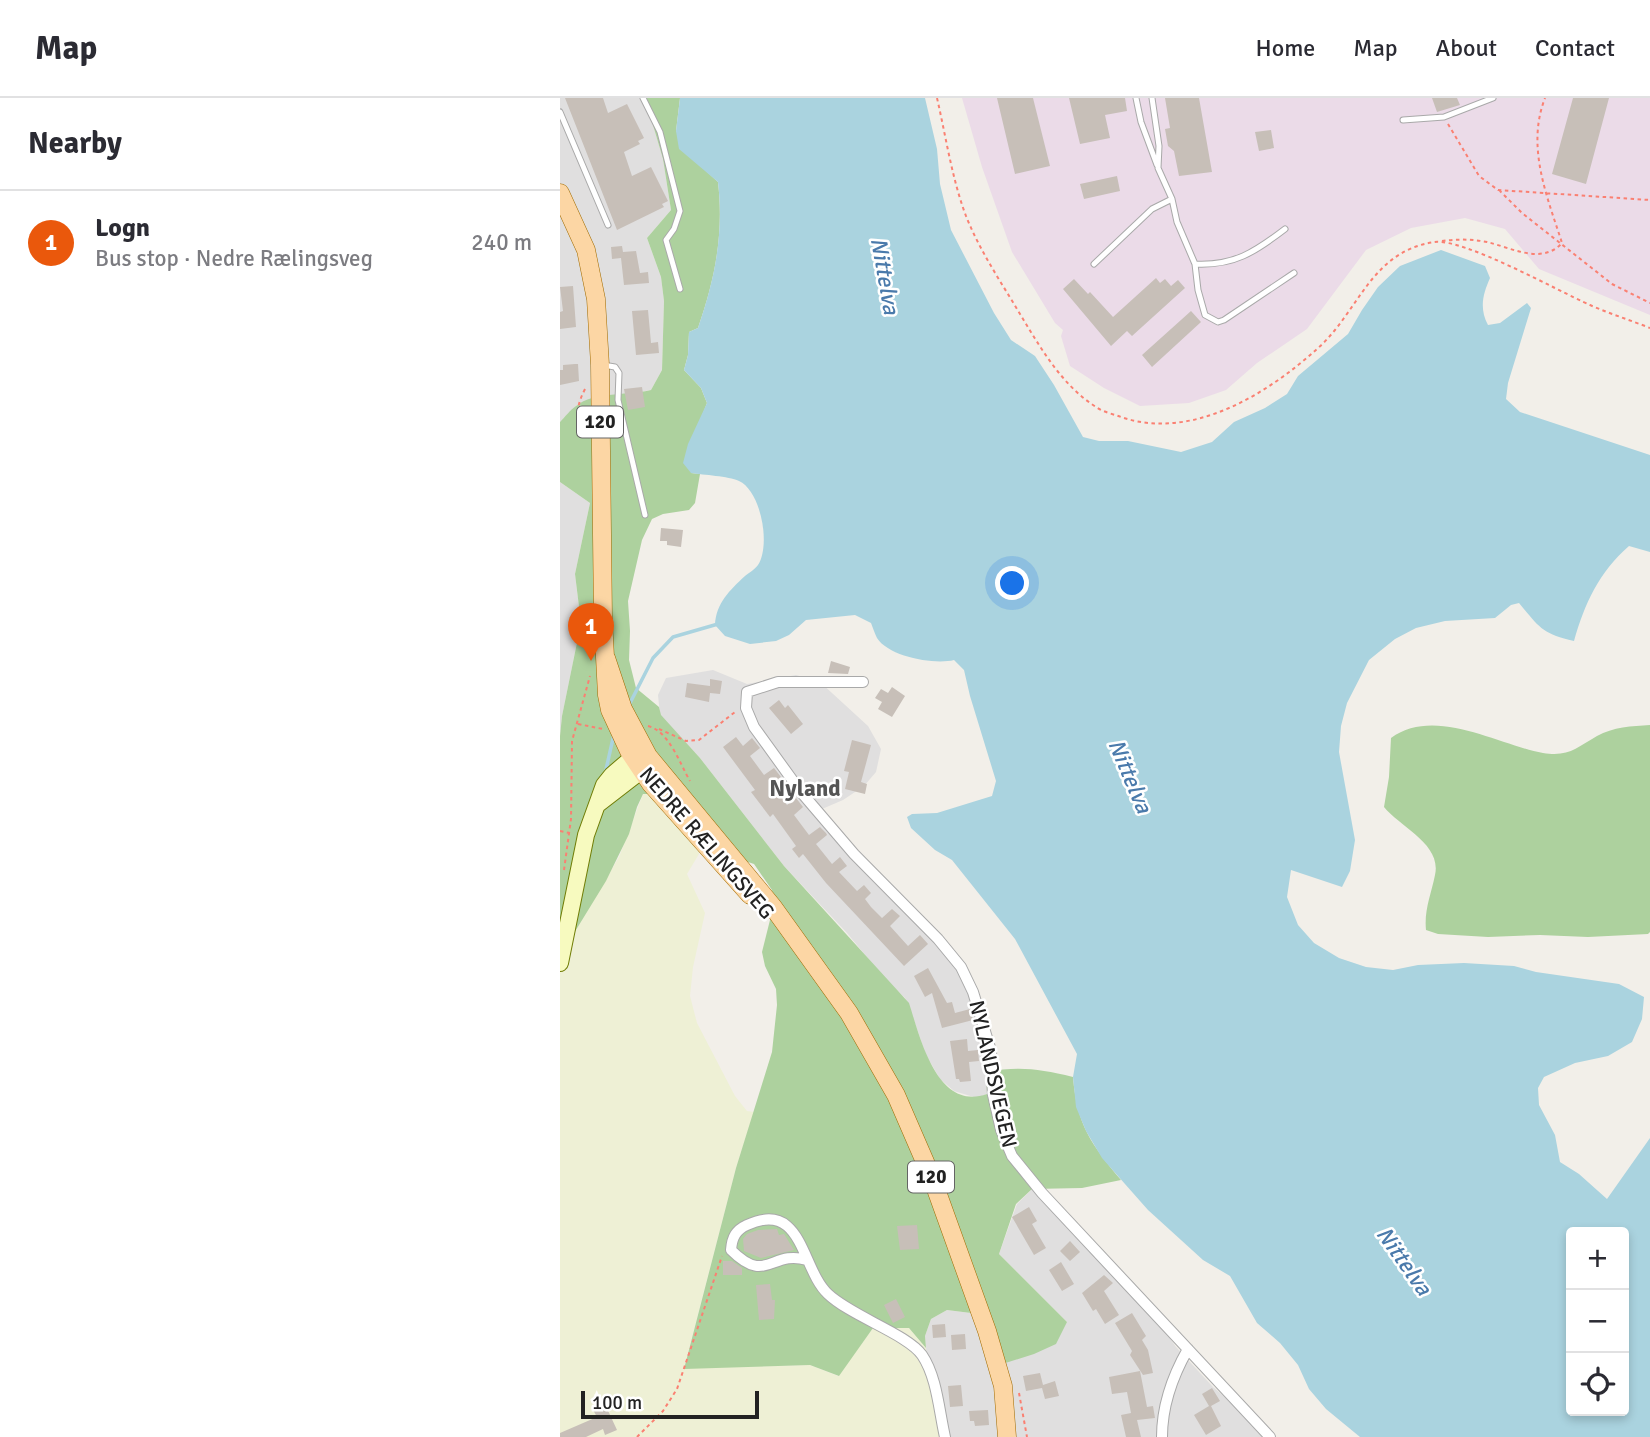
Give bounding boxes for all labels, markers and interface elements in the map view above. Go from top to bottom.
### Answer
text: Map [35,28,97,69]
text: Home [1255,33,1315,63]
text: Map [1353,33,1398,63]
text: About [1436,33,1497,63]
text: Contact [1535,33,1615,63]
text: Nearby [28,125,122,162]
text: Logn [95,212,150,244]
text: 1 [45,228,57,257]
text: 240 m [471,228,532,257]
water label: Nittelva [864,235,906,318]
text: Bus stop · Nedre Rælingsveg [95,244,373,273]
road number: 120 [577,406,623,438]
your location [995,566,1029,600]
pin: 1 [568,603,614,661]
water label: Nittelva [1101,735,1159,819]
street label: NEDRE RÆLINGSVEG [634,762,780,924]
district label: Nyland [769,774,841,803]
street label: NYLANDSVEGEN [963,998,1023,1150]
road number: 120 [908,1162,954,1192]
water label: Nittelva [1370,1221,1439,1302]
map controls [1566,1227,1629,1416]
button: + [1566,1227,1629,1290]
button: − [1566,1290,1629,1353]
button: locate [1566,1353,1629,1416]
scale bar [581,1388,760,1420]
text: 100 m [592,1391,642,1415]

